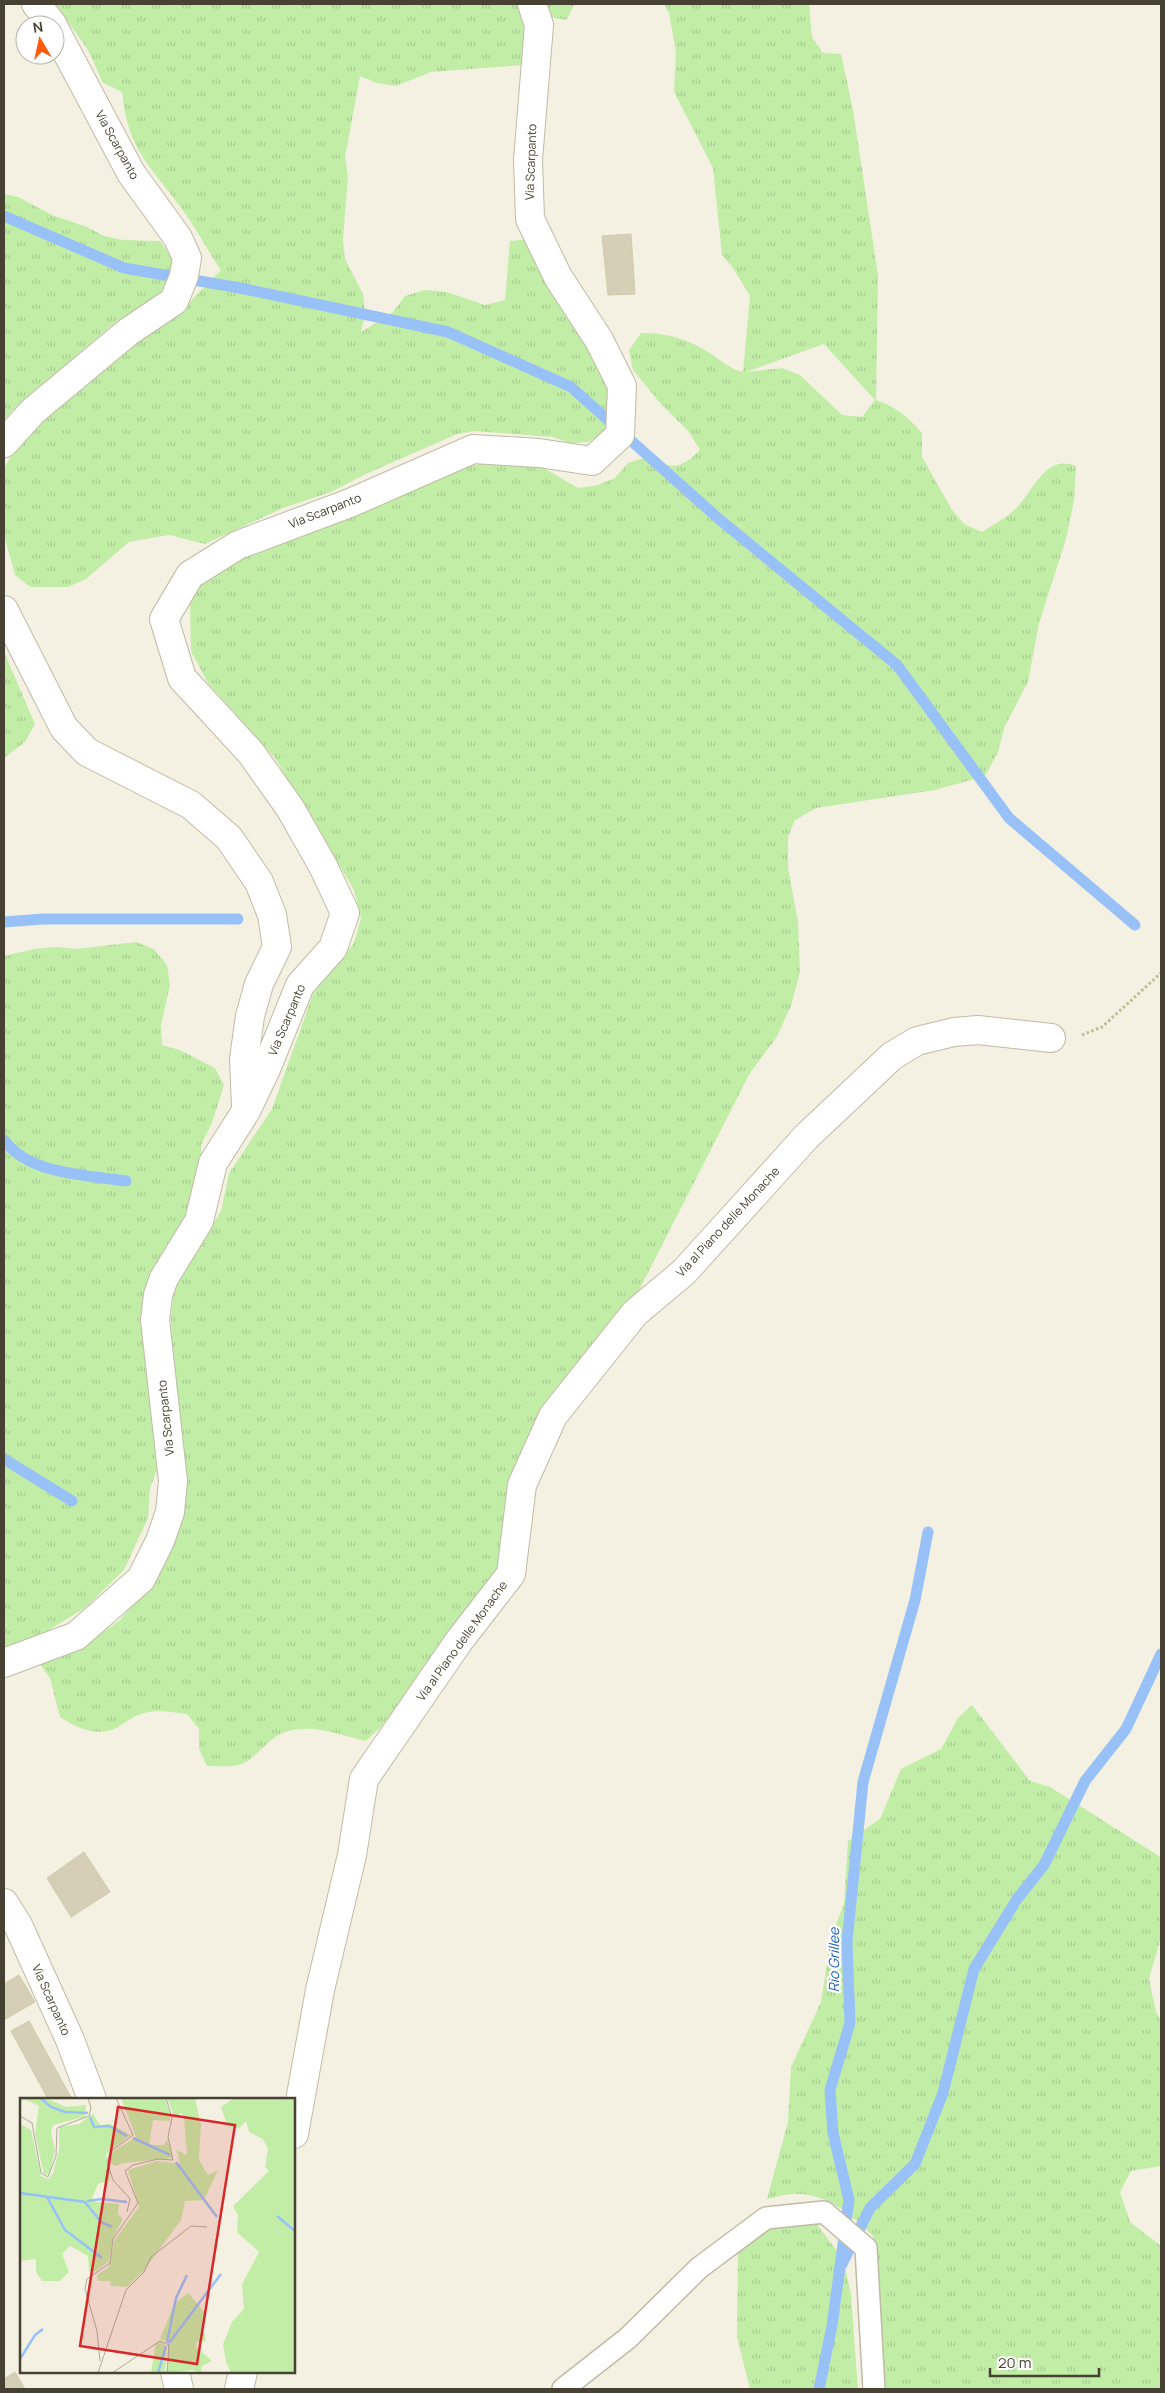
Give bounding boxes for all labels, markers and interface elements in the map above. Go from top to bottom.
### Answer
north arrow [15,15,65,65]
text: N [31,16,44,37]
street label: Via Scarpanto [91,107,143,182]
street label: Via Scarpanto [521,123,540,200]
street label: Via Scarpanto [286,489,364,532]
street label: Via Scarpanto [264,981,309,1058]
street label: Via al Piano delle Monache [672,1163,783,1280]
street label: Via Scarpanto [153,1379,178,1457]
street label: Via al Piano delle Monache [412,1577,511,1704]
water label: Rio Grillee [824,1927,843,1992]
street label: Via Scarpanto [28,1961,75,2038]
inset map [20,2098,295,2373]
scale bar [990,2346,1099,2378]
text: 20 m [998,2352,1031,2373]

